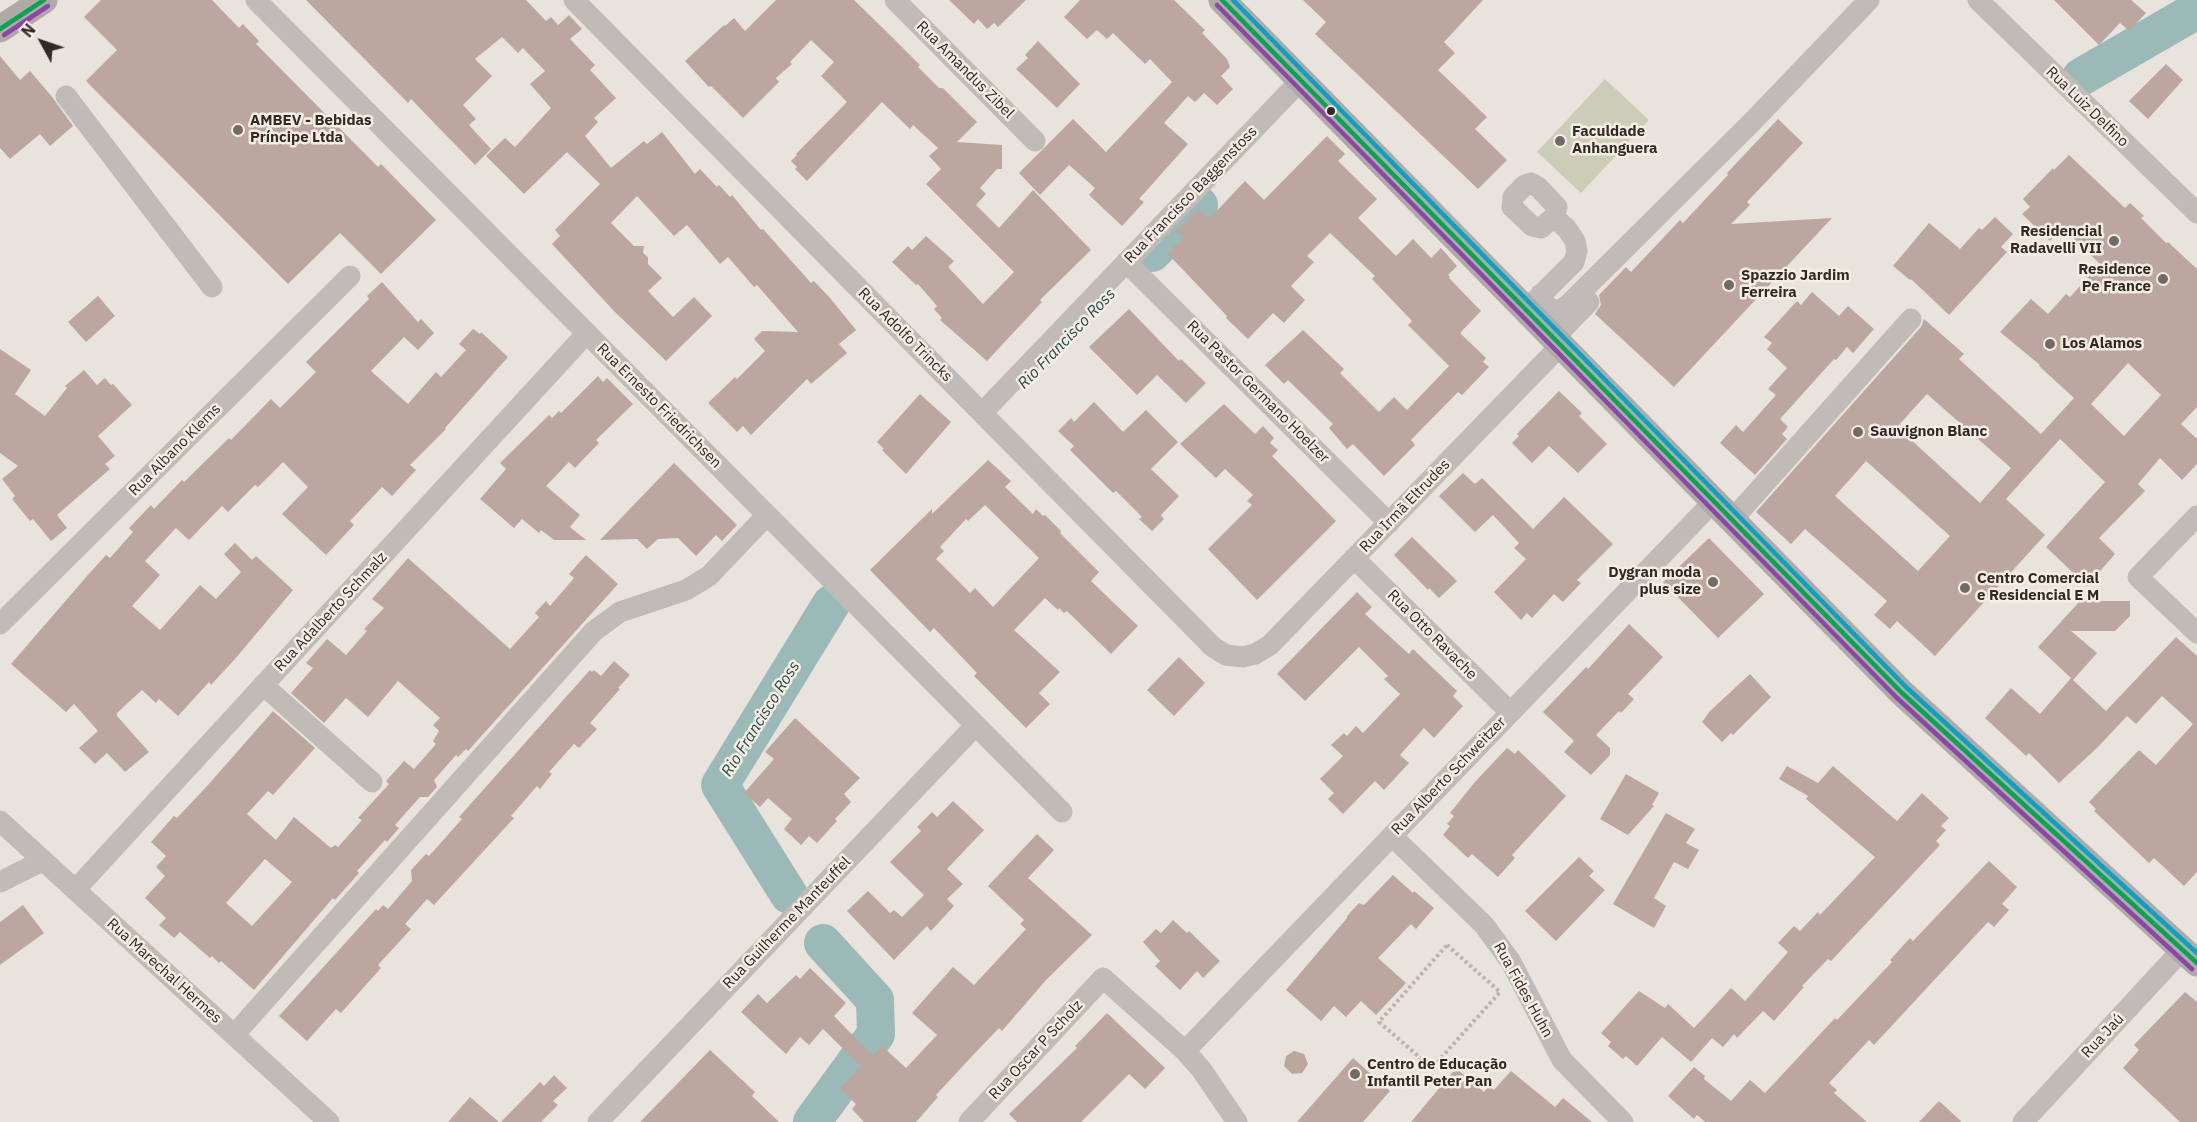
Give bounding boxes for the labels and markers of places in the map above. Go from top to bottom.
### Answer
unlabelled marker [1325,105,1337,117]
place label: AMBEV - Bebidas Príncipe Ltda [250,112,372,147]
marker: AMBEV - Bebidas Príncipe Ltda [231,123,245,137]
place label: Faculdade Anhanguera [1572,123,1658,158]
marker: Faculdade Anhanguera [1553,134,1567,148]
place label: Residencial Radavelli VII [2010,223,2102,258]
marker: Residencial Radavelli VII [2107,234,2121,248]
place label: Residence Pe France [2078,261,2151,296]
place label: Spazzio Jardim Ferreira [1741,267,1850,302]
marker: Residence Pe France [2156,272,2170,286]
marker: Spazzio Jardim Ferreira [1722,278,1736,292]
place label: Los Alamos [2062,335,2142,353]
marker: Los Alamos [2043,337,2057,351]
place label: Sauvignon Blanc [1870,423,1987,441]
marker: Sauvignon Blanc [1851,425,1865,439]
place label: Dygran moda plus size [1608,564,1701,599]
place label: Centro Comercial e Residencial E M [1977,570,2099,605]
marker: Dygran moda plus size [1706,575,1720,589]
marker: Centro Comercial e Residencial E M [1958,581,1972,595]
place label: Centro de Educação Infantil Peter Pan [1367,1056,1507,1091]
marker: Centro de Educação Infantil Peter Pan [1348,1067,1362,1081]

